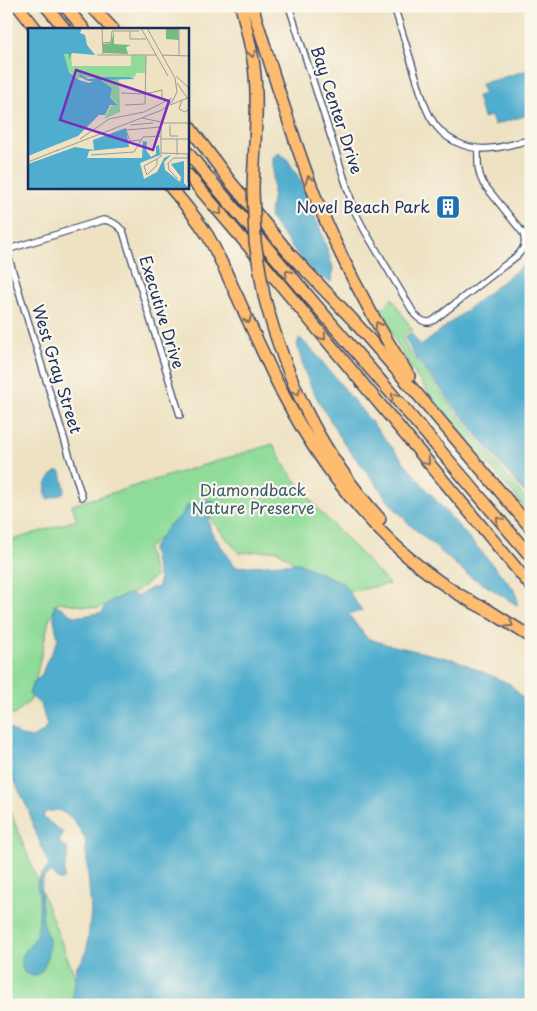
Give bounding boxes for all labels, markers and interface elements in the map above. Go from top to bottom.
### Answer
inset map [28,28,189,189]
street label: Bay Center Drive [306,43,370,177]
one-way arrow [246,49,256,58]
one-way arrow [305,175,315,183]
place label: Novel Beach Park [296,194,430,218]
building icon: Novel Beach Park [435,194,461,220]
one-way arrow [213,206,222,215]
street label: Executive Drive [134,252,192,371]
one-way arrow [284,270,293,279]
street label: West Gray Street [27,301,89,437]
one-way arrow [241,315,252,324]
one-way arrow [375,322,385,331]
one-way arrow [318,331,326,340]
one-way arrow [290,387,301,396]
one-way arrow [390,393,399,402]
one-way arrow [422,456,431,465]
park label: Diamondback Nature Preserve [192,477,314,519]
one-way arrow [496,516,505,525]
one-way arrow [504,618,513,628]

